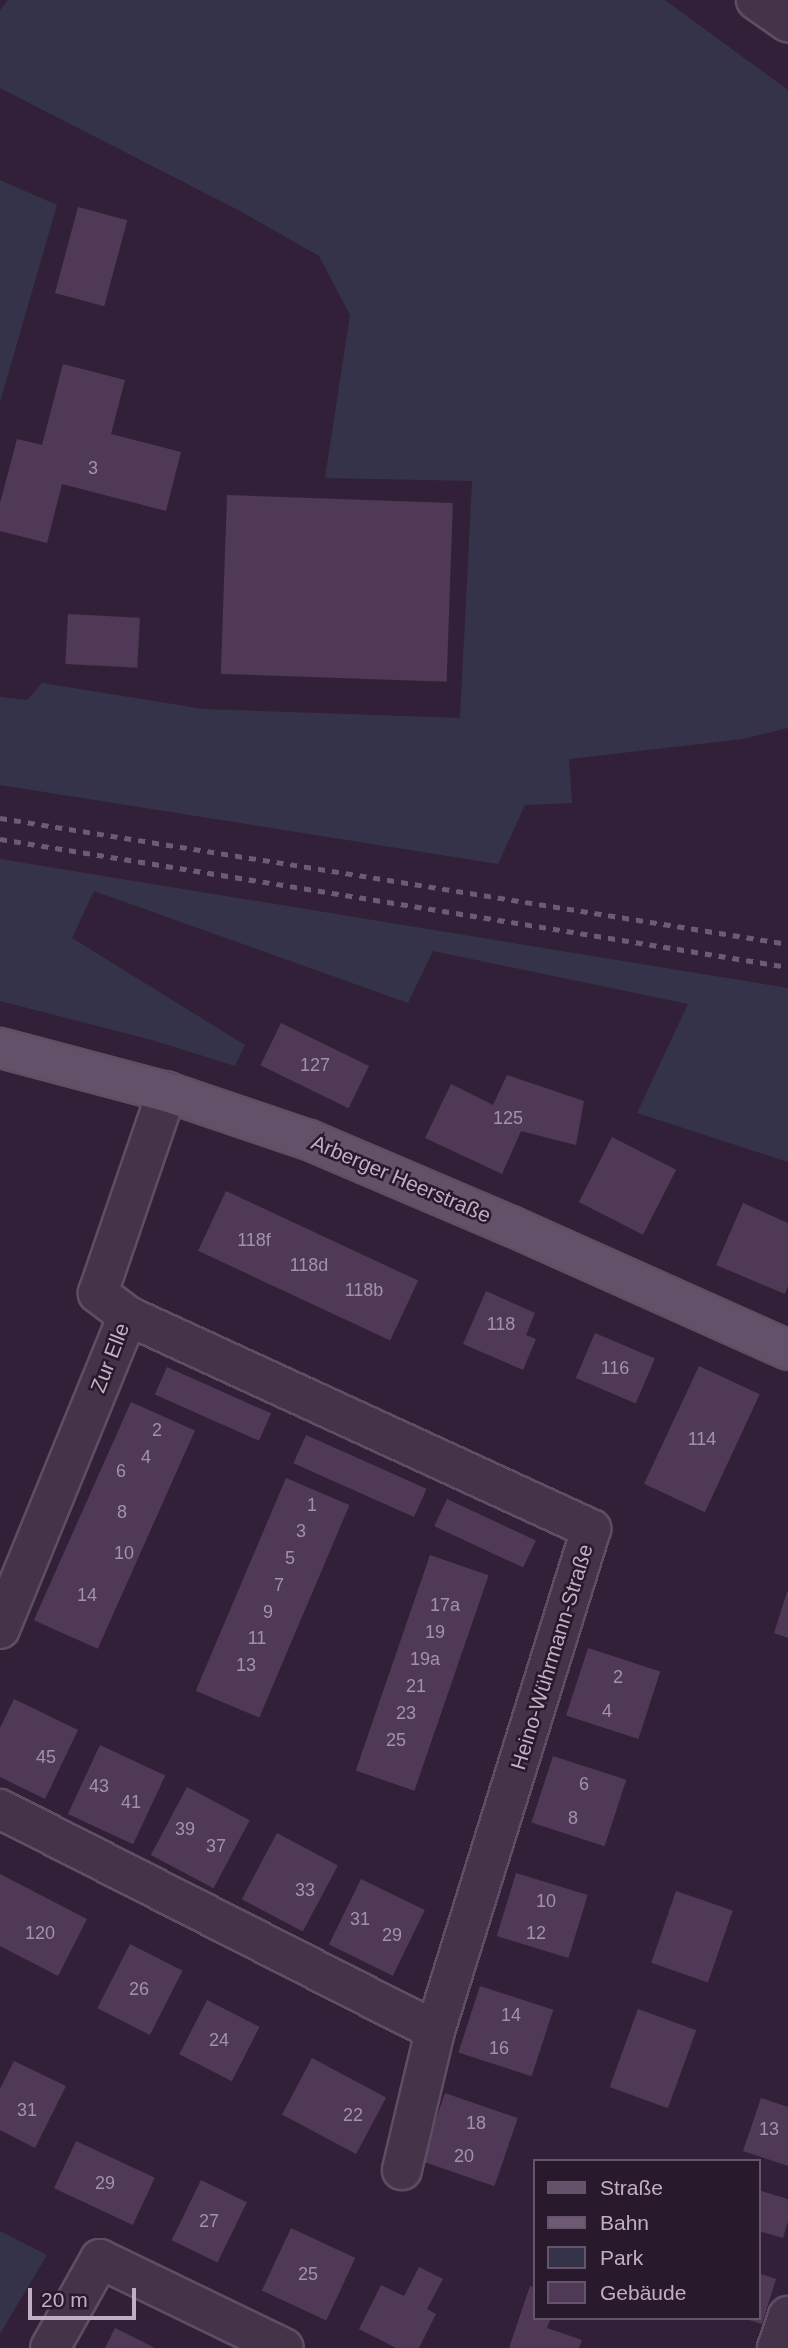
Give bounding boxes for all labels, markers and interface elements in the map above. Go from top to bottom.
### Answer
house number: 3 [88,457,98,479]
house number: 127 [300,1054,330,1076]
house number: 125 [493,1107,523,1129]
street label: Arberger Heerstraße [307,1130,495,1228]
house number: 118f [237,1229,271,1251]
house number: 118d [290,1254,328,1276]
house number: 118b [345,1279,383,1301]
house number: 118 [487,1313,515,1335]
street label: Zur Elle [85,1320,135,1396]
house number: 116 [601,1357,629,1379]
house number: 2 [152,1419,162,1441]
house number: 114 [688,1428,716,1450]
house number: 4 [141,1446,151,1468]
house number: 6 [116,1460,126,1482]
house number: 1 [307,1494,317,1516]
house number: 8 [117,1501,127,1523]
house number: 3 [296,1520,306,1542]
street label: Heino-Wührmann-Straße [506,1541,598,1773]
house number: 10 [114,1542,134,1564]
house number: 5 [285,1547,295,1569]
house number: 7 [274,1574,284,1596]
house number: 14 [77,1584,97,1606]
house number: 17a [430,1594,460,1616]
house number: 9 [263,1601,273,1623]
house number: 19 [425,1621,445,1643]
house number: 11 [248,1627,266,1649]
house number: 19a [410,1648,440,1670]
house number: 13 [236,1654,256,1676]
house number: 2 [613,1666,623,1688]
house number: 21 [406,1675,426,1697]
house number: 4 [602,1700,612,1722]
house number: 23 [396,1702,416,1724]
house number: 25 [386,1729,406,1751]
house number: 45 [36,1746,56,1768]
house number: 6 [579,1773,589,1795]
house number: 43 [89,1775,109,1797]
house number: 41 [121,1791,141,1813]
house number: 8 [568,1807,578,1829]
house number: 39 [175,1818,195,1840]
house number: 37 [206,1835,226,1857]
house number: 33 [295,1879,315,1901]
house number: 10 [536,1890,556,1912]
house number: 31 [350,1908,370,1930]
house number: 120 [25,1922,55,1944]
house number: 12 [526,1922,546,1944]
house number: 29 [382,1924,402,1946]
house number: 26 [129,1978,149,2000]
house number: 14 [501,2004,521,2026]
house number: 24 [209,2029,229,2051]
house number: 16 [489,2037,509,2059]
house number: 31 [17,2099,37,2121]
house number: 22 [343,2104,363,2126]
house number: 18 [466,2112,486,2134]
house number: 13 [759,2118,779,2140]
house number: 20 [454,2145,474,2167]
legend [532,2159,760,2320]
house number: 29 [95,2172,115,2194]
text: Straße [600,2176,663,2199]
house number: 27 [199,2210,219,2232]
text: Bahn [600,2211,649,2234]
text: Park [600,2246,643,2269]
house number: 25 [298,2263,318,2285]
scale bar [32,2274,140,2318]
text: Gebäude [600,2281,686,2304]
text: 20 m [41,2288,88,2311]

